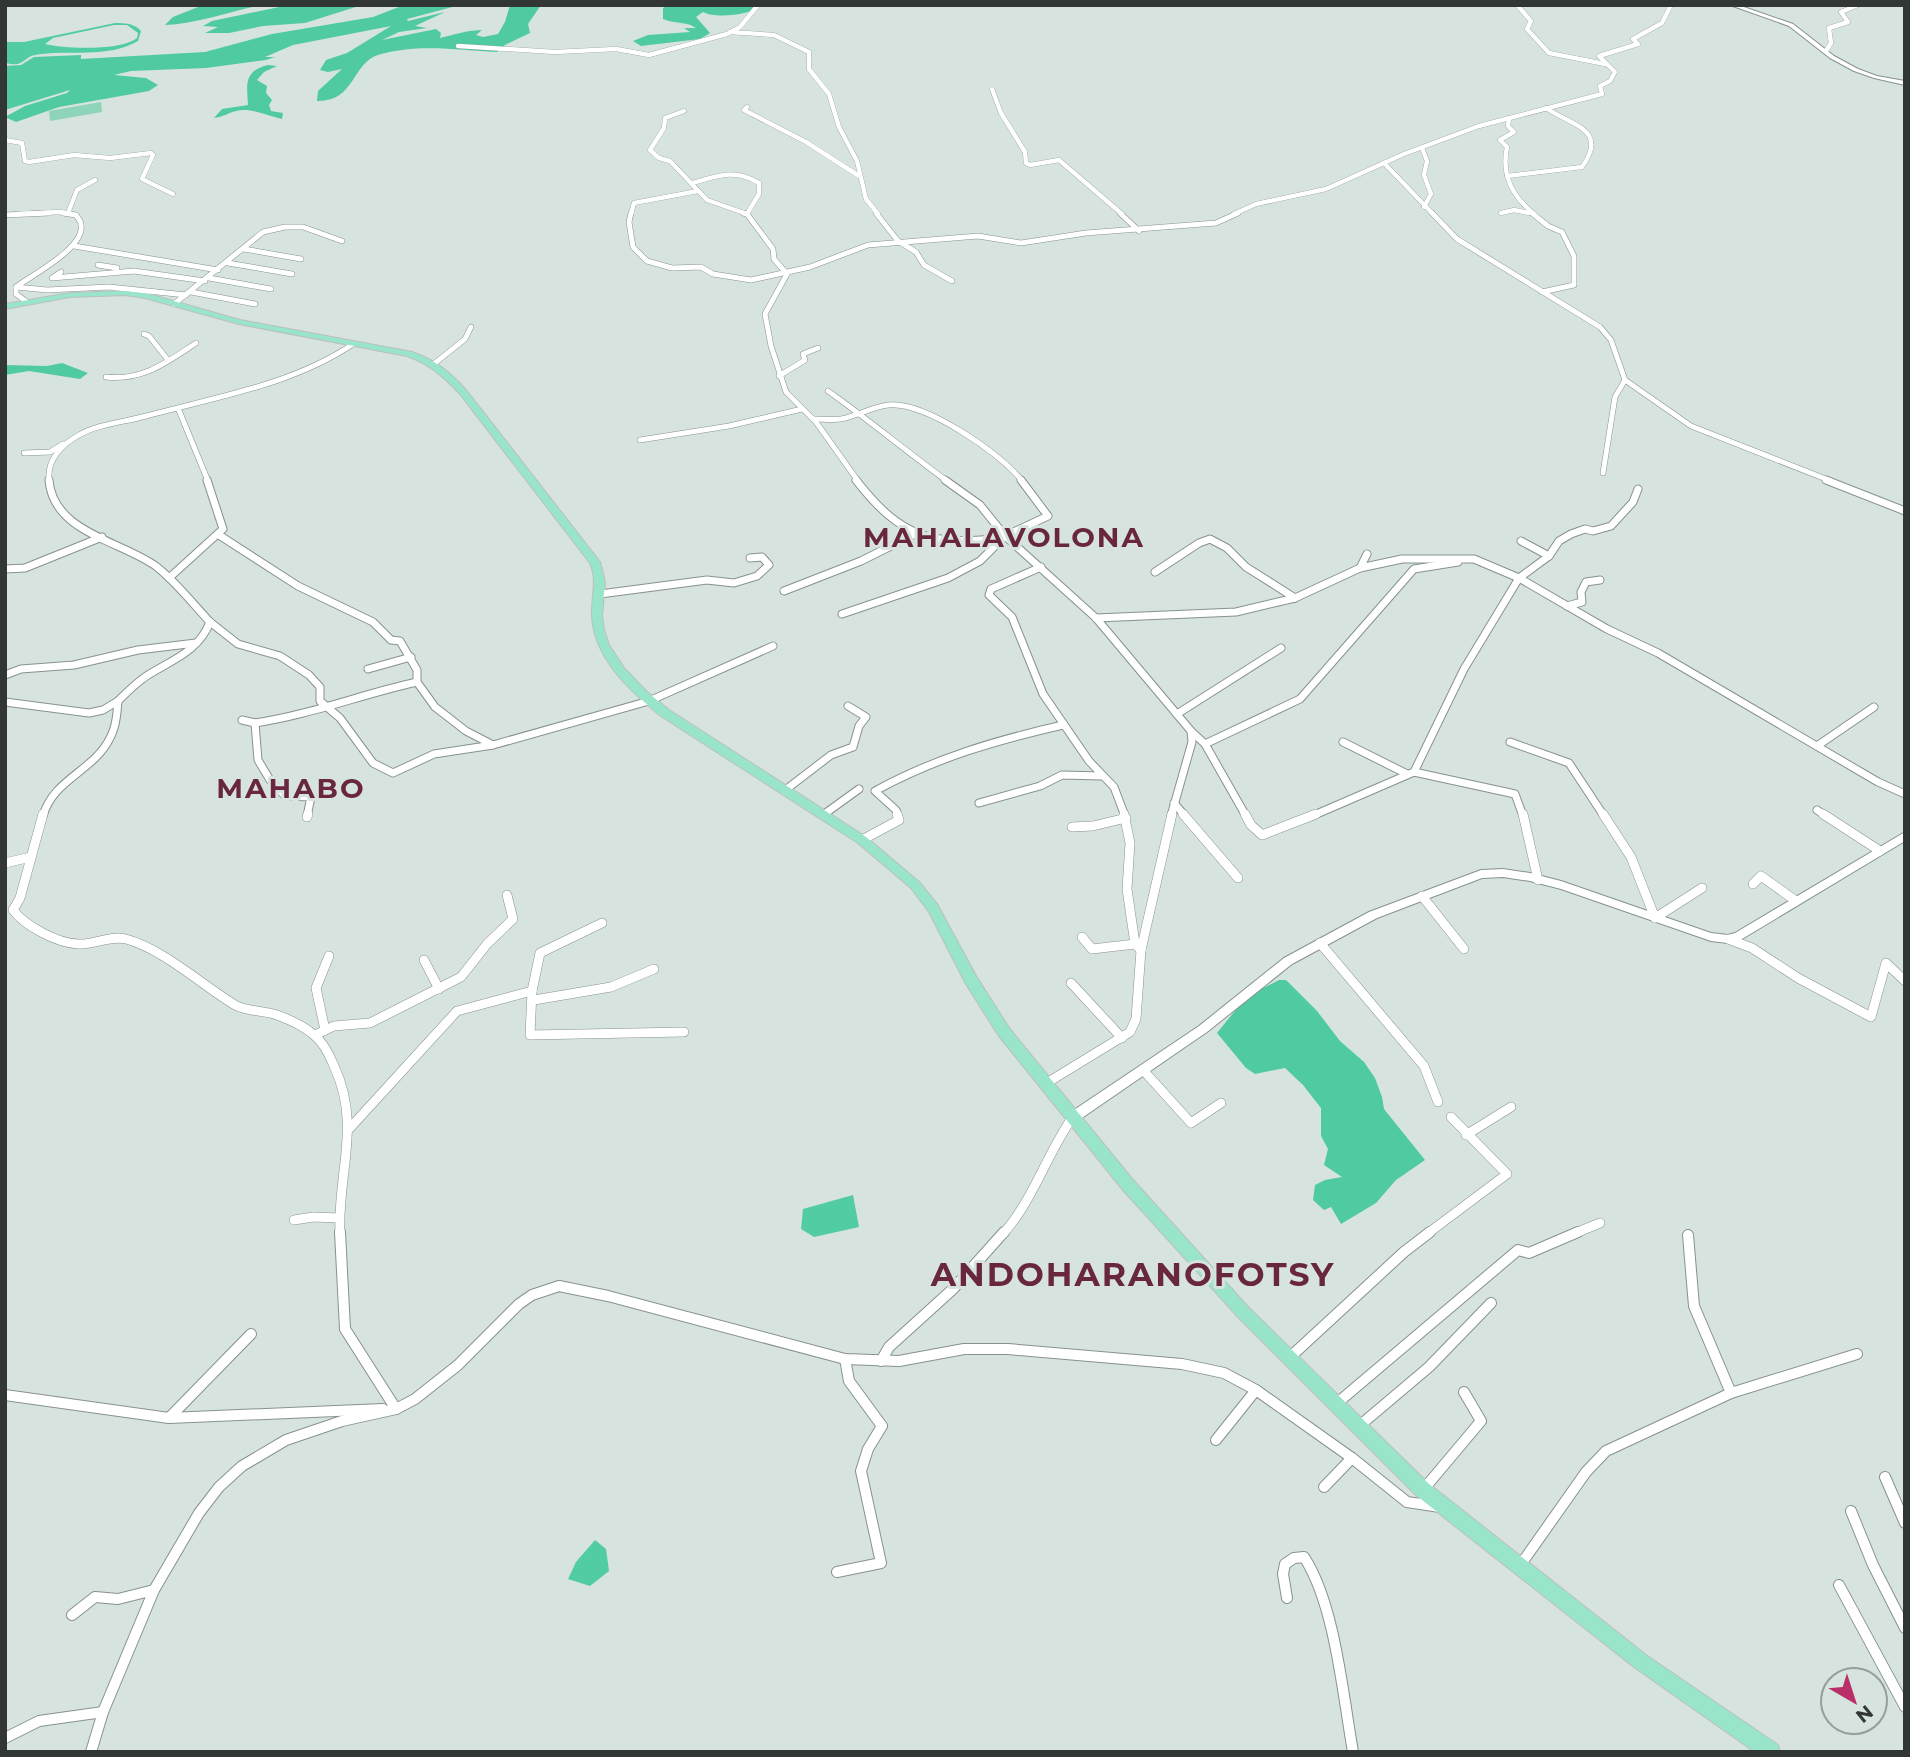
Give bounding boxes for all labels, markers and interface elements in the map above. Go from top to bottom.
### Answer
district label: MAHALAVOLONA [863,520,1145,554]
district label: MAHABO [216,771,366,805]
district label: ANDOHARANOFOTSY [930,1254,1335,1294]
north arrow [1819,1666,1889,1736]
text: N [1851,1700,1878,1728]

